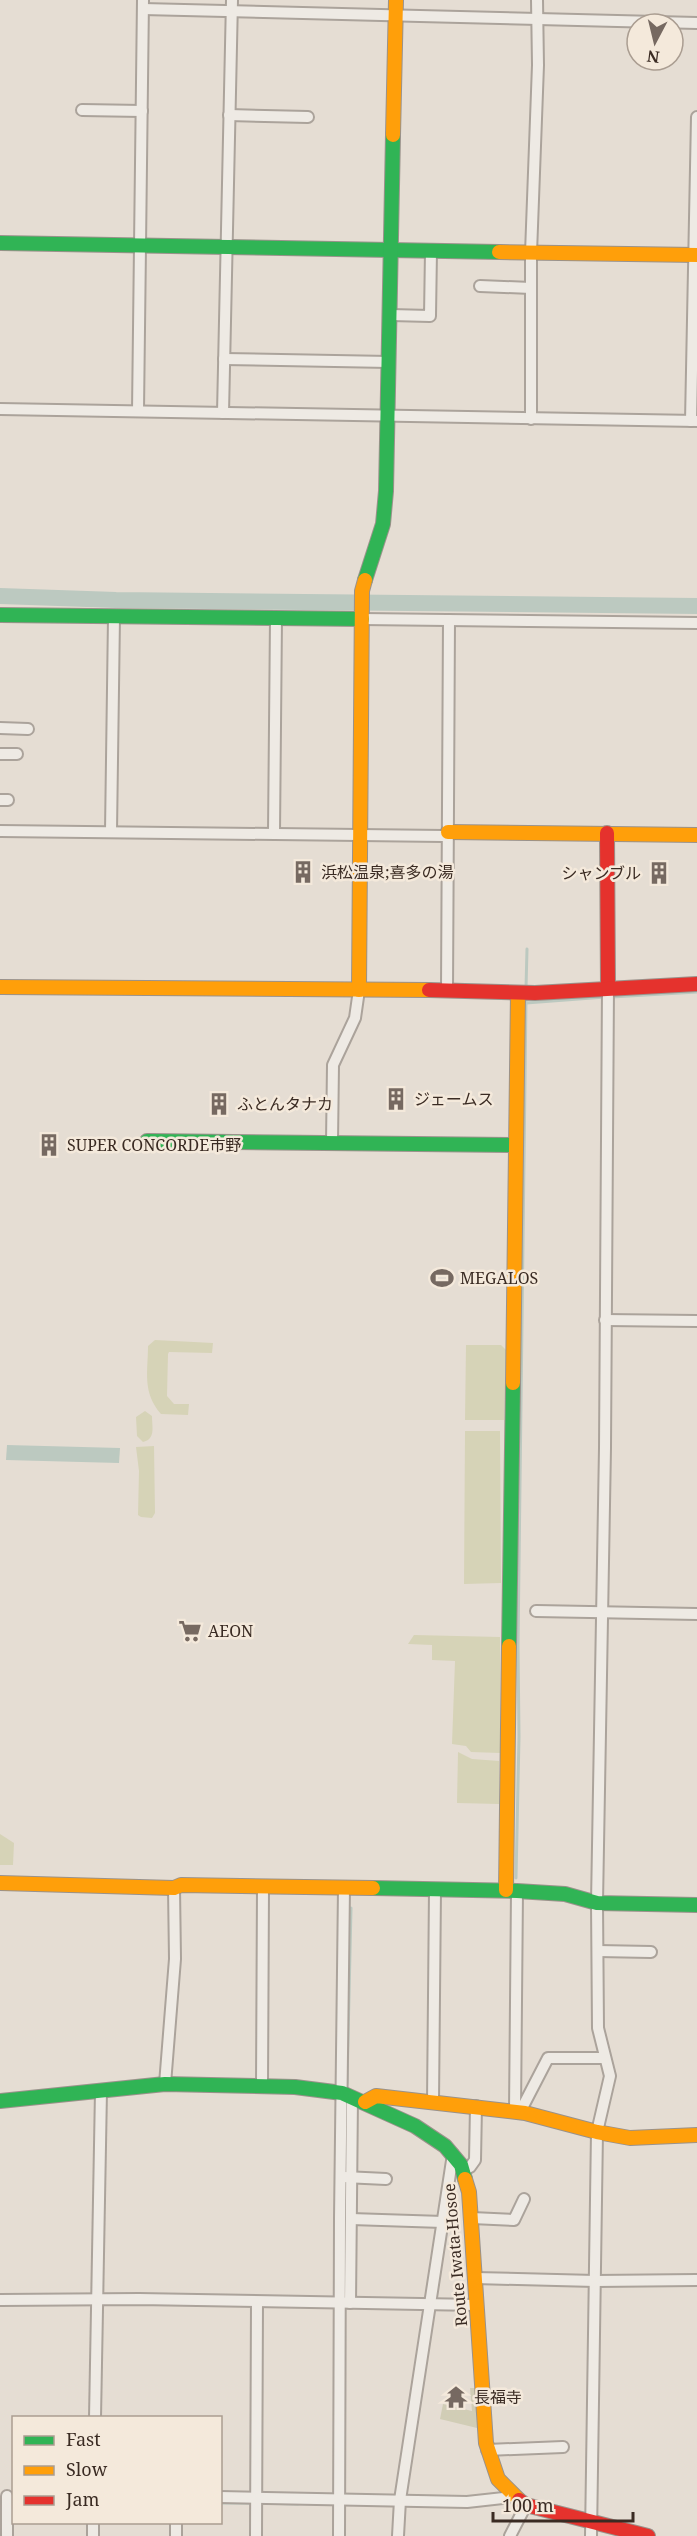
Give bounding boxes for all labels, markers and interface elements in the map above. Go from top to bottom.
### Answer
north arrow [625,12,685,72]
text: N [645,45,661,69]
building icon: 浜松温泉;喜多の湯 [290,859,316,885]
building icon: シャンブル [646,860,672,886]
place label: 浜松温泉;喜多の湯 [321,861,454,883]
place label: シャンブル [561,862,641,884]
building icon: ジェームス [383,1086,409,1112]
place label: ジェームス [414,1088,494,1110]
building icon: ふとんタナカ [206,1091,232,1117]
place label: ふとんタナカ [237,1093,333,1115]
building icon: SUPER CONCORDE市野 [36,1132,62,1158]
place label: SUPER CONCORDE市野 [67,1134,241,1156]
sports icon: MEGALOS [429,1265,455,1291]
place label: MEGALOS [460,1267,538,1289]
supermarket icon: AEON [177,1618,203,1644]
place label: AEON [208,1620,253,1642]
street label: Route Iwata-Hosoe [438,2183,472,2327]
temple icon: 長福寺 [443,2384,469,2410]
place label: 長福寺 [474,2386,522,2408]
legend [12,2416,222,2524]
text: Fast [66,2427,101,2451]
text: Slow [66,2457,108,2481]
scale bar [493,2485,632,2523]
text: Jam [65,2487,100,2511]
text: 100 m [502,2493,554,2517]

